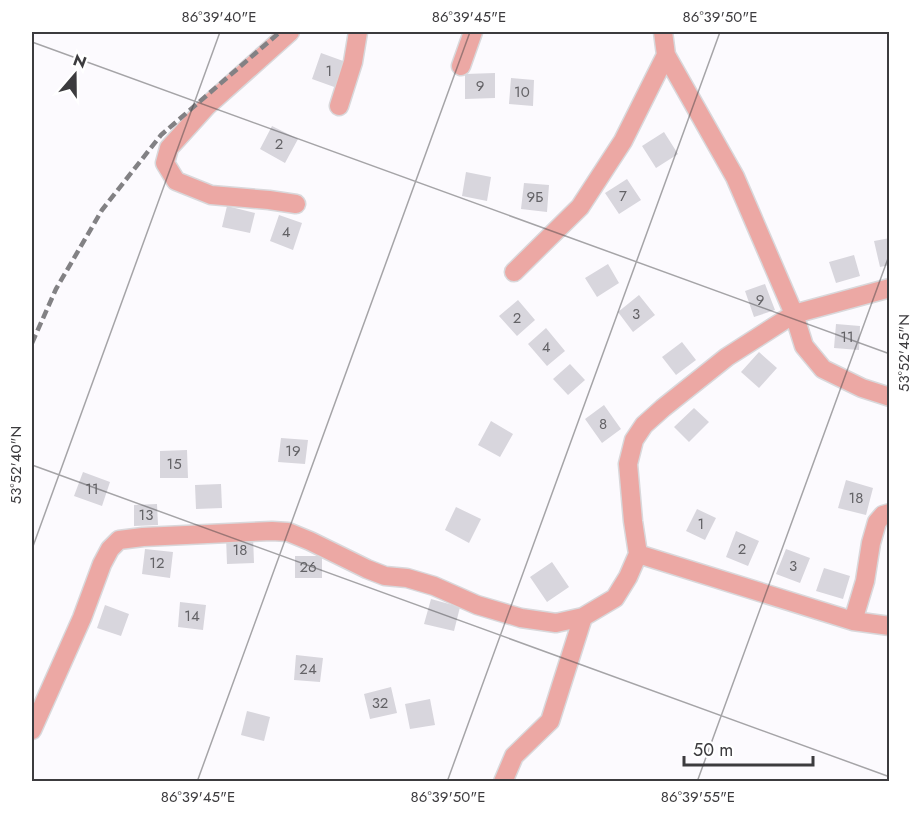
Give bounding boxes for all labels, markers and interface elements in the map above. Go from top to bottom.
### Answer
text: 86°39'40"E [181,6,257,28]
text: 86°39'45"E [432,6,506,28]
text: 86°39'50"E [683,6,757,28]
north arrow [45,45,105,105]
text: N [70,48,90,74]
house number: 1 [326,60,332,82]
house number: 9 [476,75,484,97]
house number: 10 [514,81,530,103]
house number: 2 [275,133,283,155]
house number: 7 [619,185,627,207]
house number: 9Б [527,186,543,208]
house number: 4 [282,221,291,243]
house number: 9 [756,289,764,311]
house number: 3 [632,303,640,325]
house number: 2 [513,307,521,329]
text: 53°52'45"N [893,314,915,392]
house number: 11 [840,326,854,348]
house number: 4 [542,336,551,358]
house number: 8 [599,413,607,435]
text: 53°52'40"N [5,426,27,504]
house number: 19 [285,440,301,462]
house number: 15 [166,453,182,475]
house number: 11 [85,478,99,500]
house number: 18 [849,487,863,509]
house number: 13 [139,504,153,526]
house number: 1 [698,513,704,535]
house number: 2 [738,538,746,560]
house number: 18 [233,539,247,561]
house number: 12 [149,552,165,574]
house number: 3 [789,555,797,577]
house number: 26 [299,556,317,578]
house number: 14 [184,605,200,627]
house number: 24 [299,658,317,680]
house number: 32 [372,692,388,714]
scale bar [684,729,813,767]
text: 50 m [693,737,733,763]
text: 86°39'45"E [161,786,235,808]
text: 86°39'50"E [411,786,485,808]
text: 86°39'55"E [661,786,735,808]

